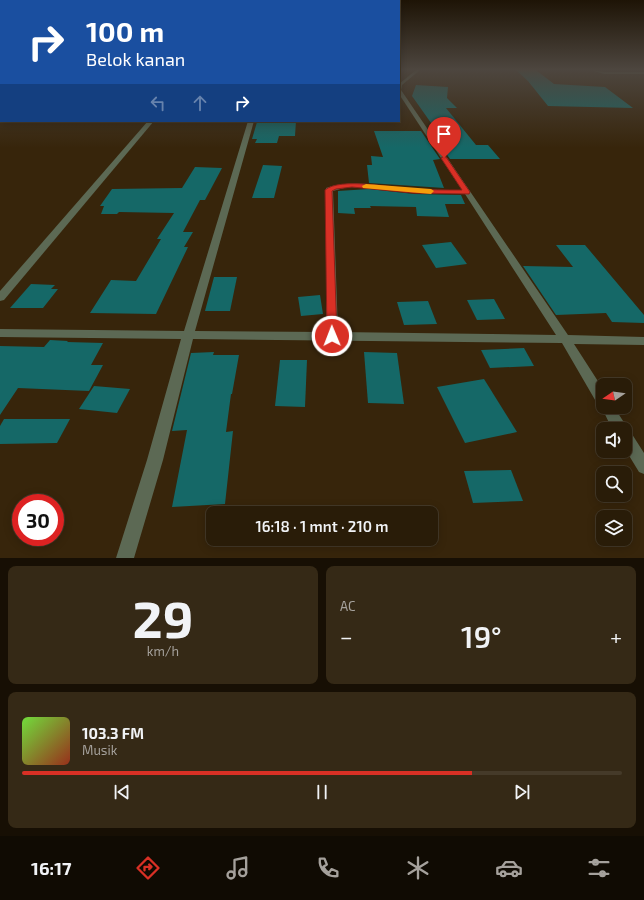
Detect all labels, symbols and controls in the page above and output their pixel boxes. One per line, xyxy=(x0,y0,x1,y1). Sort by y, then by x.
text: 100 m xyxy=(86,14,164,48)
icon: right xyxy=(20,16,72,68)
text: Belok kanan xyxy=(86,48,185,70)
icon: left xyxy=(147,92,169,114)
icon: ahead xyxy=(189,92,211,114)
icon: right xyxy=(231,92,253,114)
pin xyxy=(427,117,461,158)
icon: arrive xyxy=(433,123,455,145)
position arrow xyxy=(311,315,353,357)
north arrow xyxy=(596,378,632,414)
map controls xyxy=(596,378,632,546)
button: sound xyxy=(596,422,632,458)
button: search xyxy=(596,466,632,502)
speed limit sign: 30 xyxy=(12,494,64,546)
button: layers xyxy=(596,510,632,546)
text: 16:18 · 1 mnt · 210 m xyxy=(256,517,388,535)
text: 29 xyxy=(133,586,193,648)
text: AC xyxy=(340,598,355,614)
text: 19° xyxy=(461,618,502,654)
text: − xyxy=(340,623,353,649)
text: + xyxy=(610,623,622,649)
text: km/h xyxy=(147,643,179,659)
text: 103.3 FM xyxy=(82,724,144,742)
text: Musik xyxy=(82,742,117,758)
icon: previous xyxy=(111,781,133,803)
icon: pause xyxy=(311,781,333,803)
icon: next xyxy=(511,781,533,803)
icon: directions xyxy=(134,854,162,882)
icon: music xyxy=(224,854,252,882)
icon: phone xyxy=(314,854,342,882)
icon: climate xyxy=(404,854,432,882)
icon: car xyxy=(495,854,523,882)
icon: filters xyxy=(585,854,613,882)
text: 16:17 xyxy=(31,857,71,879)

